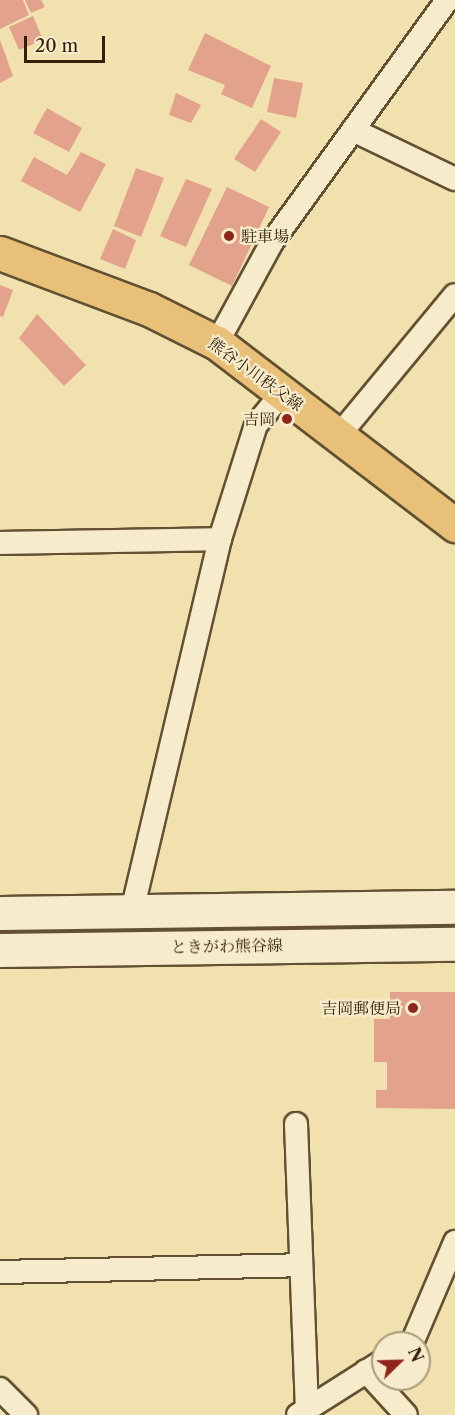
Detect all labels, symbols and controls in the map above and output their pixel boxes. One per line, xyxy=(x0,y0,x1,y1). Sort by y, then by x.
scale bar xyxy=(27,24,108,62)
text: 20 m xyxy=(35,35,78,57)
place label: 駐車場 xyxy=(241,226,289,246)
marker: 駐車場 xyxy=(222,229,236,243)
street label: 熊谷小川秩父線 xyxy=(205,333,307,415)
place label: 吉岡 xyxy=(243,409,275,429)
marker: 吉岡 xyxy=(280,412,294,426)
street label: ときがわ熊谷線 xyxy=(171,935,283,957)
place label: 吉岡郵便局 xyxy=(321,998,401,1018)
marker: 吉岡郵便局 xyxy=(406,1001,420,1015)
north arrow xyxy=(371,1331,431,1391)
text: N xyxy=(404,1344,428,1365)

